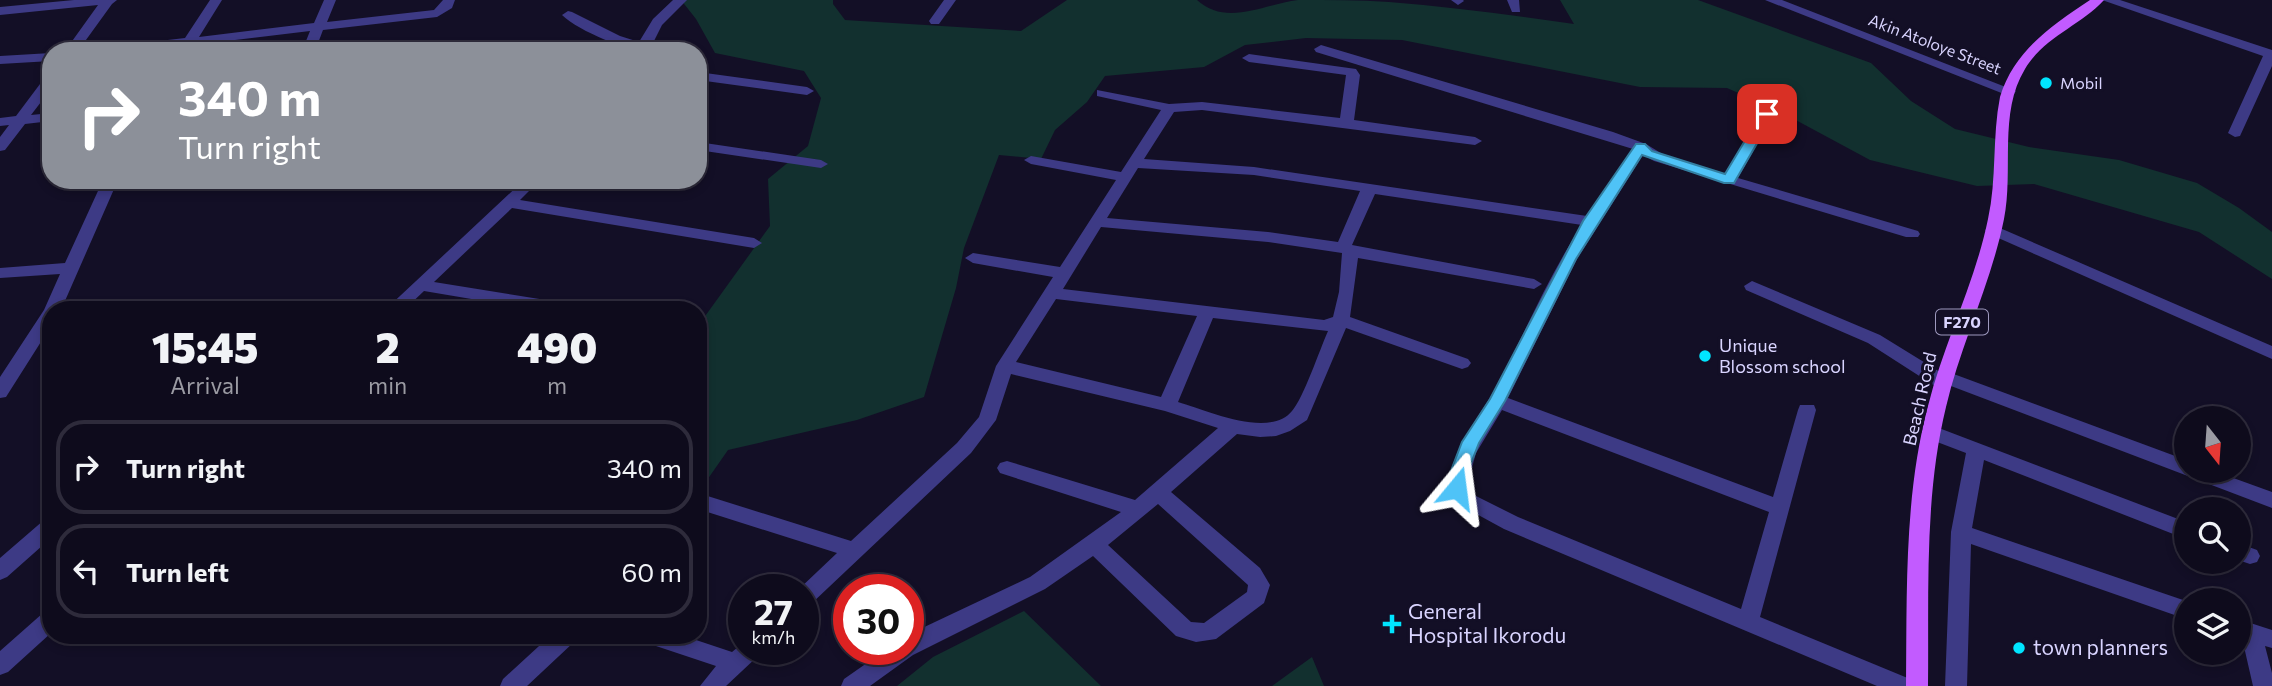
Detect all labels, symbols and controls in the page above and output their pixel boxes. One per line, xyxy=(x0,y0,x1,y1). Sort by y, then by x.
street label: Akin Atoloye Street xyxy=(1866,9,2005,78)
text: 340 m xyxy=(178,66,321,126)
icon: right xyxy=(63,70,154,161)
place label: Mobil xyxy=(2060,73,2102,92)
marker: Mobil xyxy=(2038,75,2054,91)
pin xyxy=(1737,84,1797,144)
icon: arrive xyxy=(1748,95,1786,133)
text: Turn right xyxy=(178,126,321,166)
road number: F270 xyxy=(1936,310,1988,334)
text: 15:45 xyxy=(152,320,258,372)
text: 2 xyxy=(376,320,400,372)
text: 490 xyxy=(517,320,597,372)
place label: Unique Blossom school xyxy=(1719,334,1846,377)
marker: Unique Blossom school xyxy=(1697,348,1713,364)
street label: Beach Road xyxy=(1898,350,1940,448)
text: Arrival xyxy=(170,371,240,399)
text: min xyxy=(368,371,407,399)
text: m xyxy=(547,371,567,399)
north arrow xyxy=(2174,406,2250,483)
map controls xyxy=(2174,406,2251,665)
icon: right xyxy=(67,448,105,486)
position arrow xyxy=(1420,451,1494,525)
text: Turn right xyxy=(126,452,245,483)
text: 340 m xyxy=(607,452,682,483)
button: search xyxy=(2174,497,2251,574)
icon: left xyxy=(67,552,105,590)
text: Turn left xyxy=(126,556,229,587)
text: 60 m xyxy=(622,556,682,587)
speed limit sign: 30 xyxy=(833,574,924,665)
button: layers xyxy=(2174,588,2251,665)
text: 27 xyxy=(754,589,793,632)
place label: General Hospital Ikorodu xyxy=(1408,598,1566,647)
marker: General Hospital Ikorodu xyxy=(1382,614,1402,634)
text: km/h xyxy=(752,626,795,648)
place label: town planners xyxy=(2033,634,2168,659)
marker: town planners xyxy=(2011,640,2027,656)

